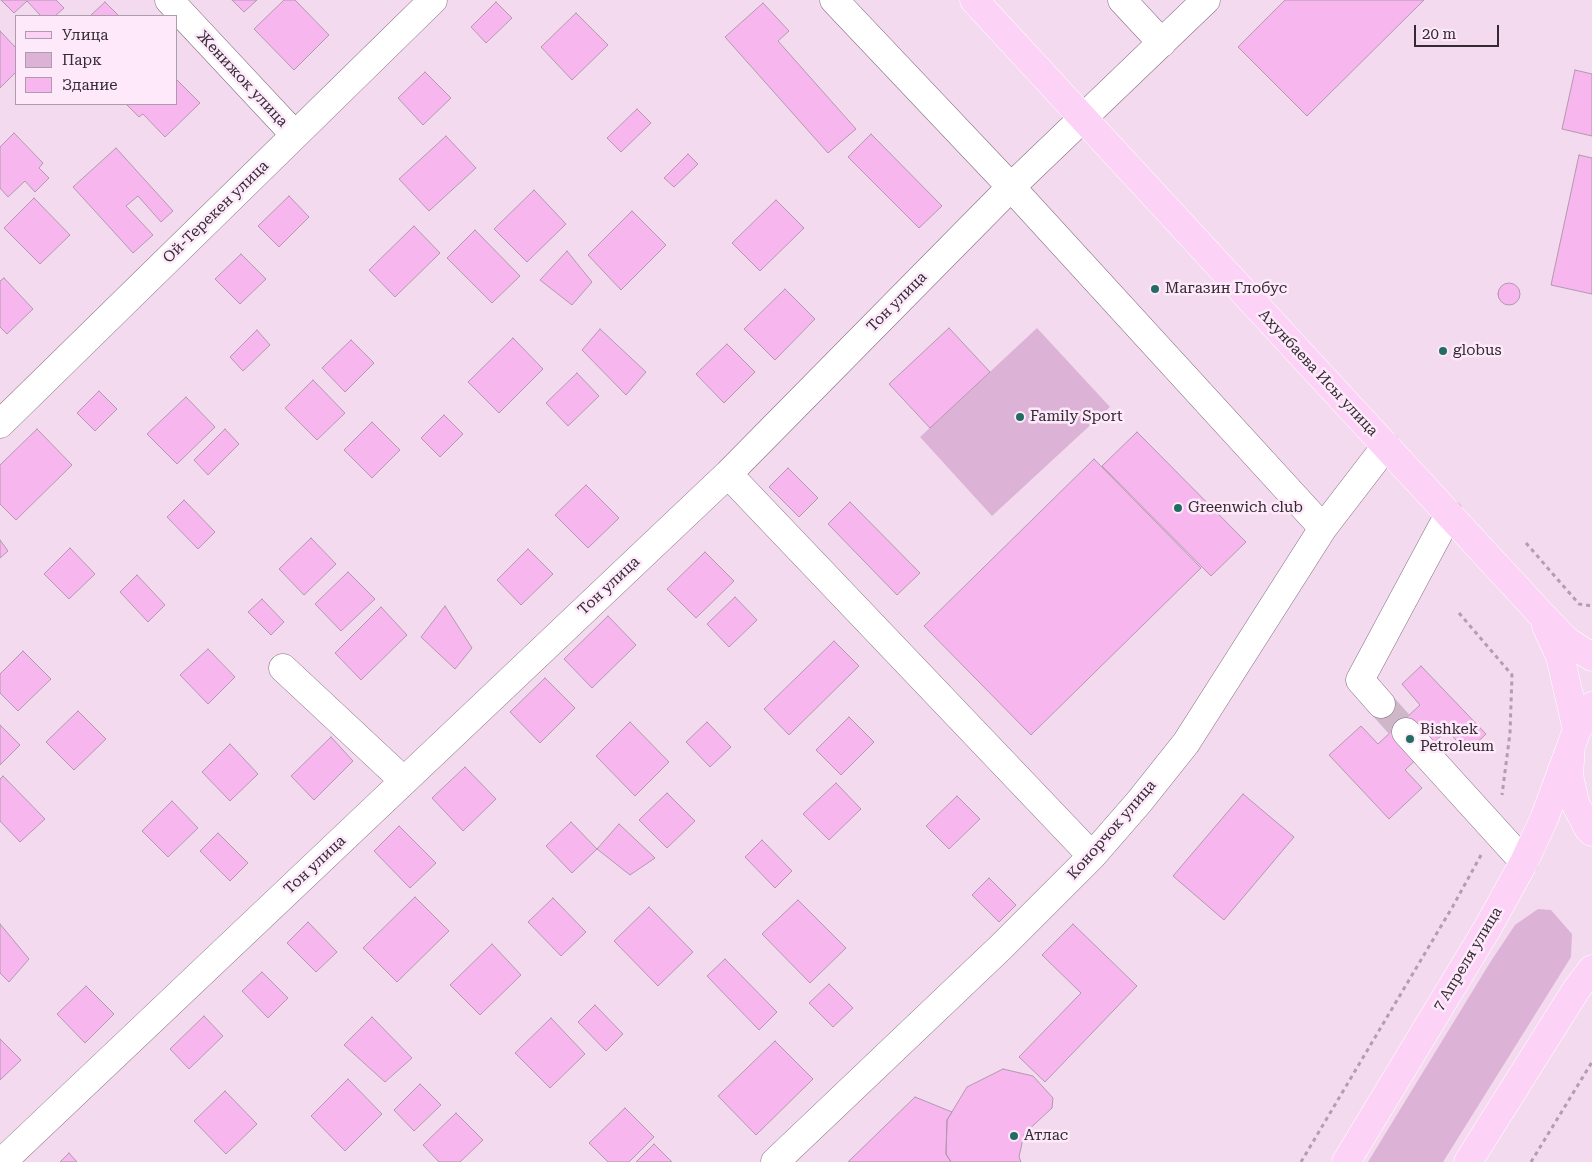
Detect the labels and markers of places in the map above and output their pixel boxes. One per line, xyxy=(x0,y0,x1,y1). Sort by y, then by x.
place label: Магазин Глобус xyxy=(1165,280,1287,298)
marker: Магазин Глобус xyxy=(1149,283,1161,295)
place label: globus xyxy=(1453,342,1502,360)
marker: globus xyxy=(1437,345,1449,357)
place label: Family Sport xyxy=(1030,408,1122,426)
marker: Family Sport xyxy=(1014,411,1026,423)
place label: Greenwich club xyxy=(1188,499,1303,517)
marker: Greenwich club xyxy=(1172,502,1184,514)
place label: Bishkek Petroleum xyxy=(1420,721,1494,756)
marker: Bishkek Petroleum xyxy=(1404,733,1416,745)
place label: Атлас xyxy=(1024,1127,1068,1145)
marker: Атлас xyxy=(1008,1130,1020,1142)

